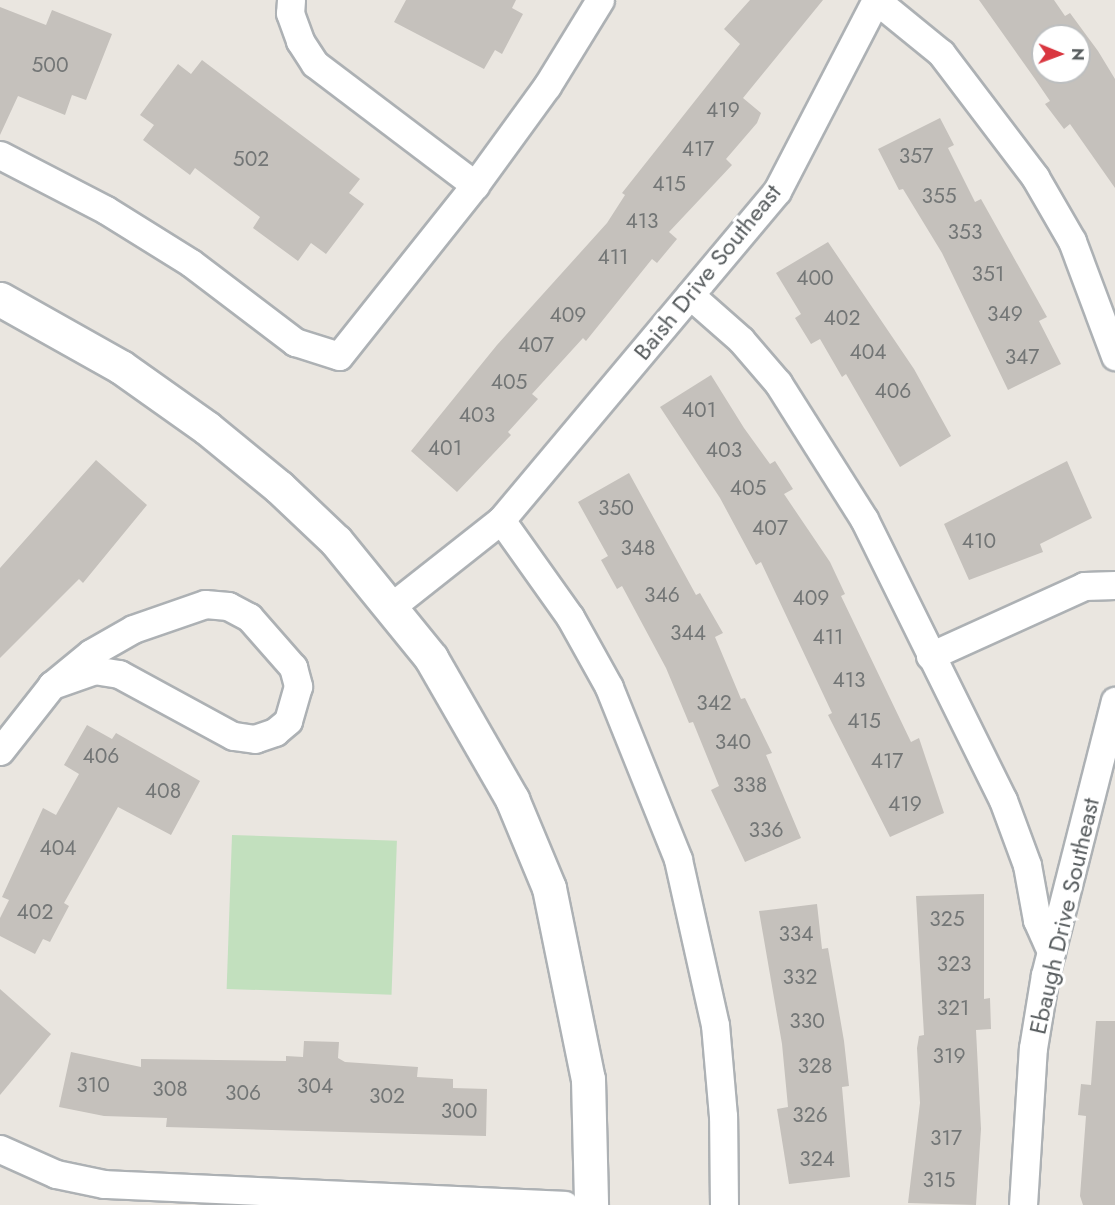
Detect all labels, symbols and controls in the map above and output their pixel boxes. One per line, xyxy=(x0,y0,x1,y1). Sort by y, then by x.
north arrow xyxy=(1031,24,1091,84)
text: N xyxy=(1066,48,1089,61)
house number: 500 xyxy=(31,52,69,78)
house number: 419 xyxy=(706,97,740,123)
house number: 417 xyxy=(682,136,714,162)
house number: 357 xyxy=(899,143,933,169)
house number: 502 xyxy=(233,146,269,172)
house number: 415 xyxy=(652,171,686,197)
street label: Baish Drive Southeast xyxy=(627,178,787,366)
house number: 355 xyxy=(921,183,957,209)
house number: 413 xyxy=(625,208,659,234)
house number: 353 xyxy=(948,219,982,245)
house number: 411 xyxy=(597,244,629,270)
house number: 351 xyxy=(972,261,1004,287)
house number: 400 xyxy=(796,265,834,291)
house number: 349 xyxy=(987,301,1023,327)
house number: 409 xyxy=(550,302,586,328)
house number: 402 xyxy=(824,305,860,331)
house number: 407 xyxy=(518,332,554,358)
house number: 404 xyxy=(849,339,887,365)
house number: 347 xyxy=(1005,344,1039,370)
house number: 405 xyxy=(491,369,527,395)
house number: 406 xyxy=(875,378,911,404)
house number: 401 xyxy=(682,397,716,423)
house number: 403 xyxy=(459,402,495,428)
house number: 401 xyxy=(428,435,462,461)
house number: 403 xyxy=(706,437,742,463)
house number: 405 xyxy=(730,475,766,501)
house number: 350 xyxy=(598,495,634,521)
house number: 407 xyxy=(752,515,788,541)
house number: 410 xyxy=(962,528,996,554)
house number: 348 xyxy=(620,535,656,561)
house number: 346 xyxy=(644,582,680,608)
house number: 409 xyxy=(793,585,829,611)
house number: 344 xyxy=(670,620,706,646)
house number: 411 xyxy=(812,624,844,650)
house number: 413 xyxy=(832,667,866,693)
house number: 342 xyxy=(696,690,732,716)
house number: 415 xyxy=(847,708,881,734)
house number: 340 xyxy=(715,729,751,755)
house number: 406 xyxy=(83,743,119,769)
house number: 417 xyxy=(871,748,903,774)
house number: 338 xyxy=(733,772,767,798)
house number: 408 xyxy=(145,778,181,804)
house number: 419 xyxy=(888,791,922,817)
street label: Ebaugh Drive Southeast xyxy=(1023,795,1105,1037)
house number: 336 xyxy=(748,817,784,843)
house number: 404 xyxy=(39,835,77,861)
house number: 402 xyxy=(17,899,53,925)
house number: 325 xyxy=(929,906,965,932)
house number: 334 xyxy=(778,921,814,947)
house number: 323 xyxy=(937,951,971,977)
house number: 332 xyxy=(783,964,817,990)
house number: 321 xyxy=(937,995,969,1021)
house number: 330 xyxy=(789,1008,825,1034)
house number: 319 xyxy=(932,1043,966,1069)
house number: 328 xyxy=(798,1053,832,1079)
house number: 310 xyxy=(76,1072,110,1098)
house number: 304 xyxy=(297,1073,333,1099)
house number: 308 xyxy=(152,1076,188,1102)
house number: 306 xyxy=(225,1080,261,1106)
house number: 302 xyxy=(369,1083,405,1109)
house number: 300 xyxy=(441,1098,477,1124)
house number: 326 xyxy=(792,1102,828,1128)
house number: 317 xyxy=(930,1125,962,1151)
house number: 324 xyxy=(799,1146,835,1172)
house number: 315 xyxy=(923,1167,955,1193)

